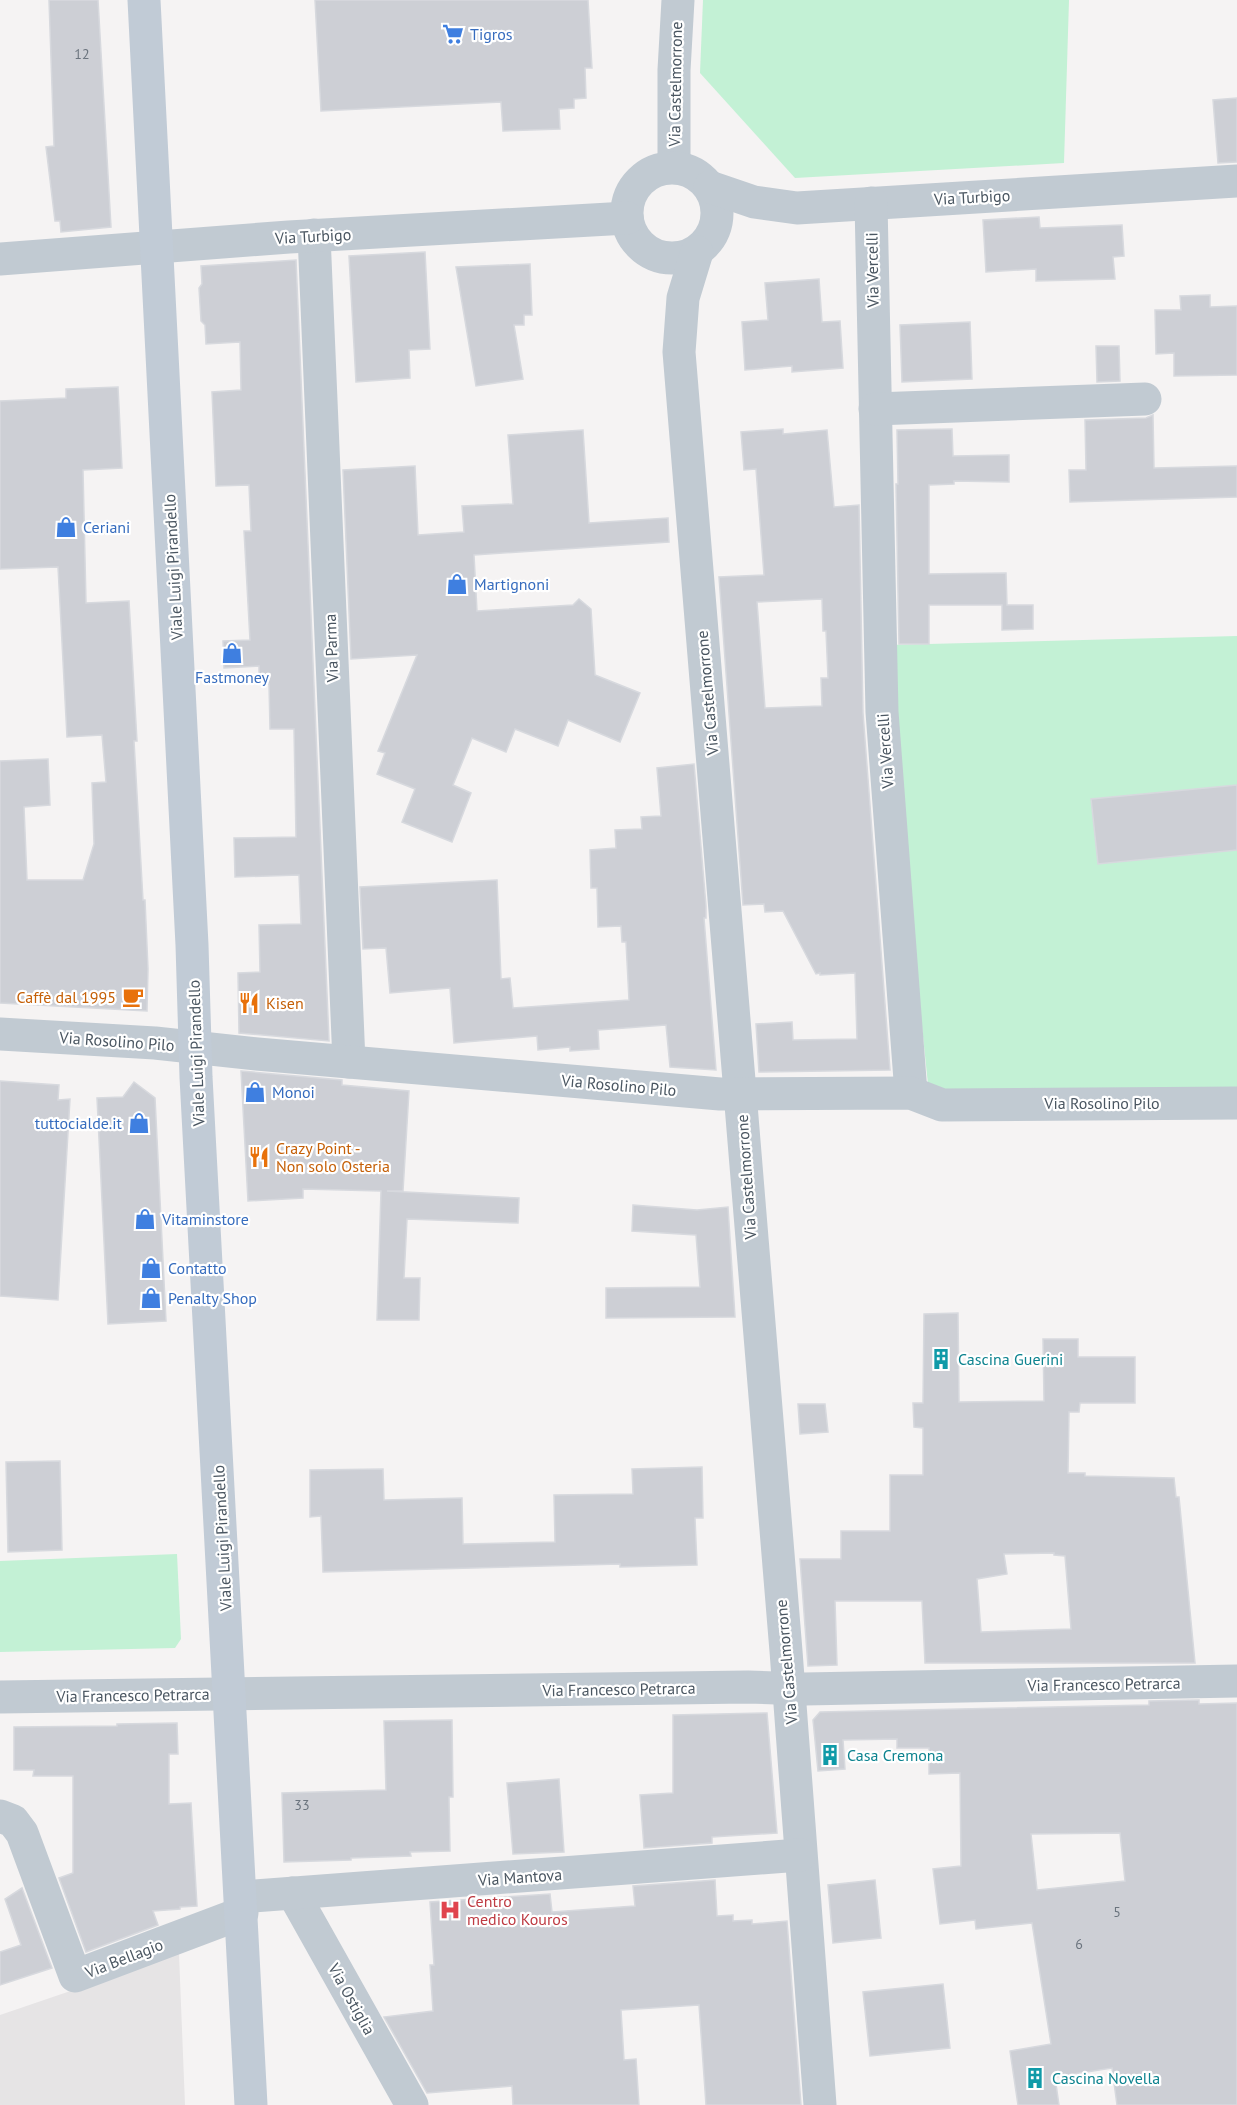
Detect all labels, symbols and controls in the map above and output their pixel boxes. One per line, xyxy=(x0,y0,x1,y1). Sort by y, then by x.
street label: Via Castelmorrone xyxy=(664,21,686,148)
supermarket icon: Tigros xyxy=(441,22,465,46)
place label: Tigros xyxy=(470,24,513,44)
house number: 12 xyxy=(74,45,90,63)
street label: Via Turbigo xyxy=(932,185,1011,209)
street label: Via Turbigo xyxy=(273,224,352,248)
street label: Via Vercelli xyxy=(861,232,883,309)
street label: Viale Luigi Pirandello xyxy=(159,493,187,642)
shop icon: Ceriani xyxy=(54,515,78,539)
place label: Ceriani xyxy=(83,517,130,537)
shop icon: Martignoni xyxy=(445,572,469,596)
place label: Martignoni xyxy=(474,574,549,594)
street label: Via Parma xyxy=(320,614,342,683)
street label: Via Castelmorrone xyxy=(692,630,722,757)
shop icon: Fastmoney xyxy=(220,641,244,665)
place label: Fastmoney xyxy=(195,667,270,687)
street label: Via Vercelli xyxy=(872,713,898,790)
street label: Viale Luigi Pirandello xyxy=(183,979,209,1128)
cafe icon: Caffè dal 1995 xyxy=(121,985,145,1009)
place label: Caffè dal 1995 xyxy=(16,987,116,1007)
restaurant icon: Kisen xyxy=(237,991,261,1015)
place label: Kisen xyxy=(266,993,304,1013)
street label: Via Rosolino Pilo xyxy=(58,1027,175,1055)
street label: Via Rosolino Pilo xyxy=(560,1070,677,1100)
shop icon: Monoi xyxy=(243,1080,267,1104)
place label: Monoi xyxy=(272,1082,315,1102)
street label: Via Rosolino Pilo xyxy=(1043,1093,1160,1113)
shop icon: tuttocialde.it xyxy=(127,1111,151,1135)
place label: tuttocialde.it xyxy=(35,1113,123,1133)
street label: Via Castelmorrone xyxy=(732,1114,760,1241)
place label: Crazy Point - Non solo Osteria xyxy=(276,1138,390,1176)
restaurant icon: Crazy Point - Non solo Osteria xyxy=(247,1145,271,1169)
shop icon: Vitaminstore xyxy=(133,1207,157,1231)
place label: Vitaminstore xyxy=(161,1209,249,1229)
shop icon: Contatto xyxy=(139,1256,163,1280)
place label: Contatto xyxy=(168,1258,227,1278)
shop icon: Penalty Shop xyxy=(139,1286,163,1310)
place label: Penalty Shop xyxy=(168,1288,257,1308)
building icon: Cascina Guerini xyxy=(929,1347,953,1371)
place label: Cascina Guerini xyxy=(958,1349,1063,1369)
street label: Viale Luigi Pirandello xyxy=(208,1464,236,1613)
street label: Via Castelmorrone xyxy=(771,1599,801,1726)
street label: Via Francesco Petrarca xyxy=(1026,1673,1181,1695)
street label: Via Francesco Petrarca xyxy=(541,1678,696,1700)
street label: Via Francesco Petrarca xyxy=(55,1684,210,1706)
building icon: Casa Cremona xyxy=(818,1743,842,1767)
place label: Casa Cremona xyxy=(847,1745,943,1765)
house number: 33 xyxy=(294,1796,310,1814)
street label: Via Mantova xyxy=(476,1864,563,1890)
place label: Centro medico Kouros xyxy=(467,1891,568,1929)
hospital icon: Centro medico Kouros xyxy=(438,1898,462,1922)
house number: 5 xyxy=(1113,1903,1121,1921)
street label: Via Bellagio xyxy=(81,1934,166,1982)
house number: 6 xyxy=(1075,1935,1083,1953)
street label: Via Ostiglia xyxy=(324,1959,380,2038)
building icon: Cascina Novella xyxy=(1023,2066,1047,2090)
place label: Cascina Novella xyxy=(1052,2068,1160,2088)

